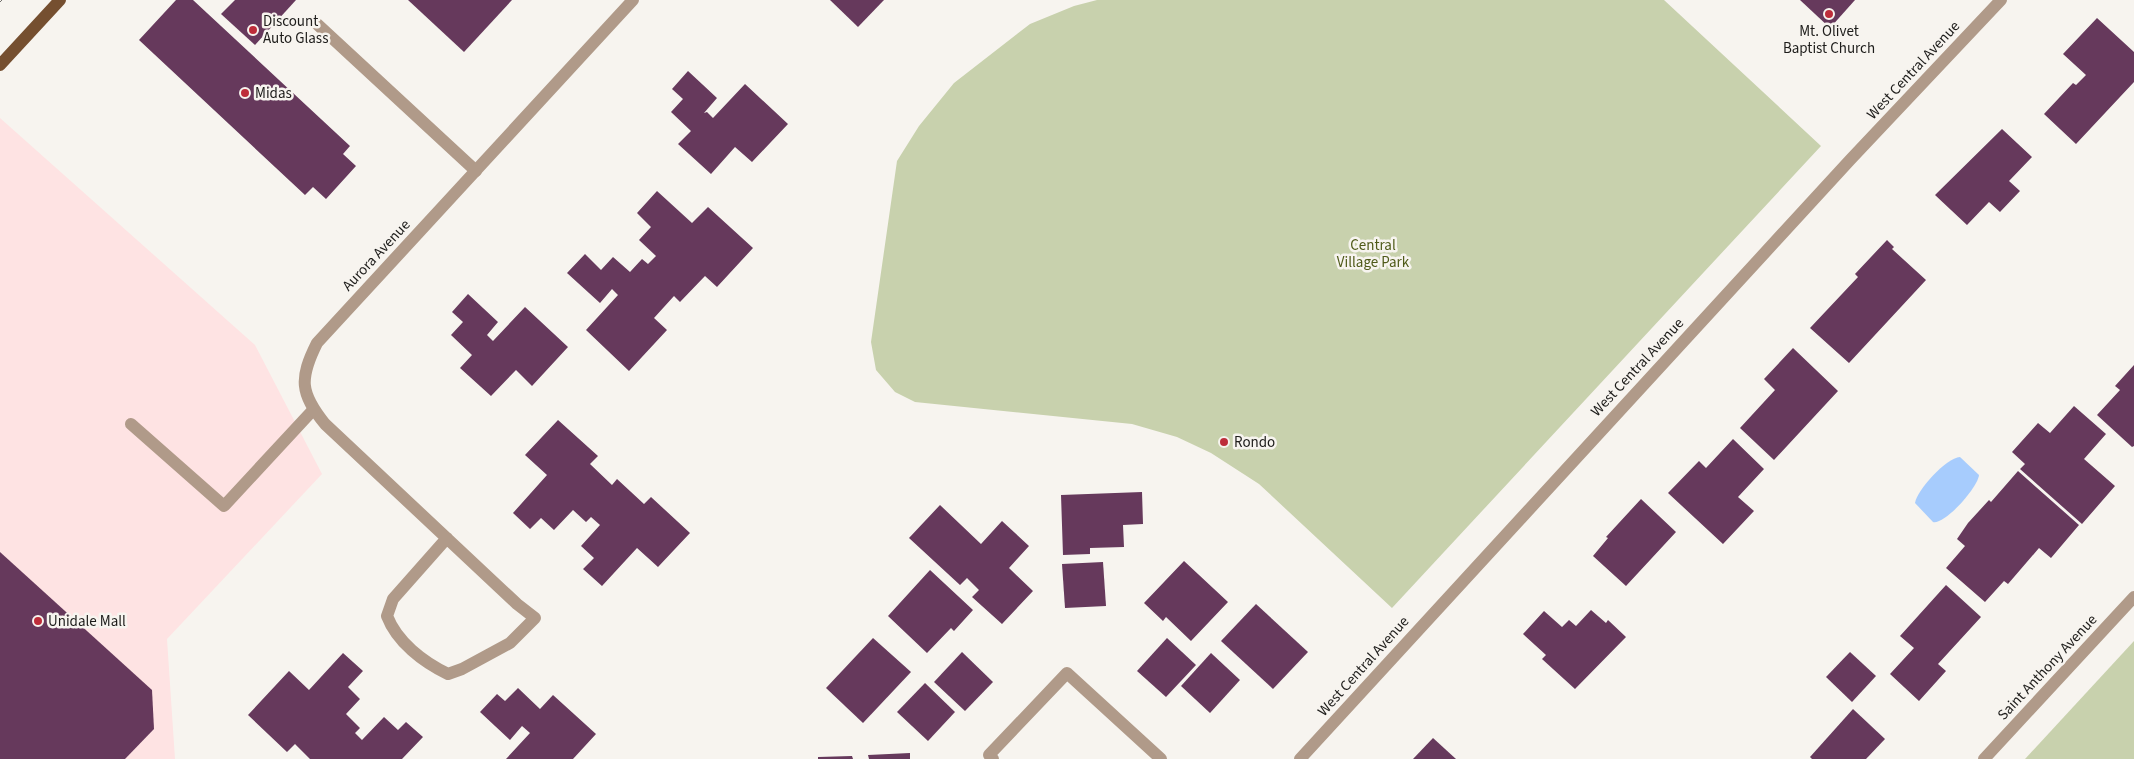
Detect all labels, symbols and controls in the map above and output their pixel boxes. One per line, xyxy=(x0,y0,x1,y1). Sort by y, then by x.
marker: Mt. Olivet Baptist Church xyxy=(1823,8,1835,20)
place label: Discount Auto Glass xyxy=(263,11,328,49)
street label: West Central Avenue xyxy=(1862,16,1965,124)
place label: Mt. Olivet Baptist Church xyxy=(1783,21,1875,59)
marker: Discount Auto Glass xyxy=(247,24,259,36)
place label: Midas xyxy=(255,83,292,104)
marker: Midas xyxy=(239,87,251,99)
street label: Aurora Avenue xyxy=(338,215,415,296)
park label: Central Village Park xyxy=(1337,235,1410,273)
street label: West Central Avenue xyxy=(1586,313,1689,421)
place label: Rondo xyxy=(1234,432,1275,453)
marker: Rondo xyxy=(1218,436,1230,448)
street label: Saint Anthony Avenue xyxy=(1993,610,2102,725)
place label: Unidale Mall xyxy=(48,611,126,632)
street label: West Central Avenue xyxy=(1313,612,1414,721)
marker: Unidale Mall xyxy=(32,615,44,627)

